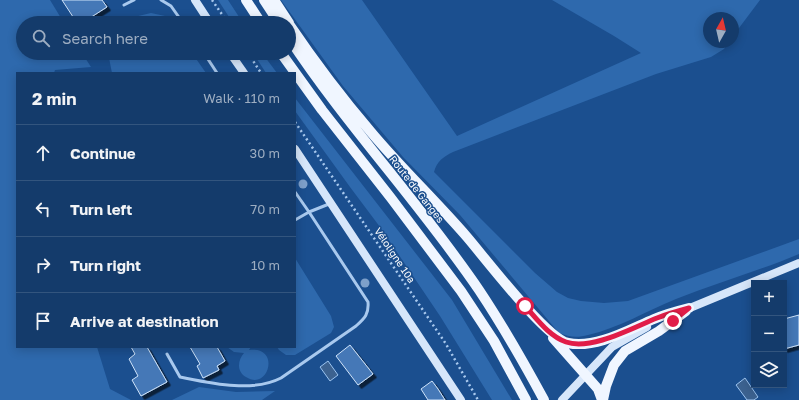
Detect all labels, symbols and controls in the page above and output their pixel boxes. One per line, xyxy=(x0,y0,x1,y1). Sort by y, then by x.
north arrow xyxy=(703,12,739,48)
search box xyxy=(16,16,296,60)
icon: search xyxy=(30,27,52,49)
text: Search here xyxy=(62,29,148,47)
text: 2 min xyxy=(32,88,76,109)
text: Walk · 110 m xyxy=(203,90,280,106)
icon: ahead xyxy=(32,142,54,164)
text: Continue xyxy=(70,144,136,162)
text: 30 m xyxy=(250,145,280,161)
street label: Route de Ganges xyxy=(387,153,447,225)
icon: left xyxy=(32,198,54,220)
text: Turn left xyxy=(70,200,132,218)
text: 70 m xyxy=(250,201,280,217)
street label: Véloligne 10a xyxy=(372,225,418,285)
icon: right xyxy=(32,254,54,276)
text: Turn right xyxy=(70,256,141,274)
text: 10 m xyxy=(251,257,280,273)
map controls xyxy=(751,280,787,388)
button: + xyxy=(751,280,787,316)
route start xyxy=(516,297,534,315)
icon: arrive xyxy=(32,310,54,332)
text: Arrive at destination xyxy=(70,312,219,330)
route end xyxy=(664,312,682,330)
button: − xyxy=(751,316,787,352)
button: layers xyxy=(751,352,787,388)

